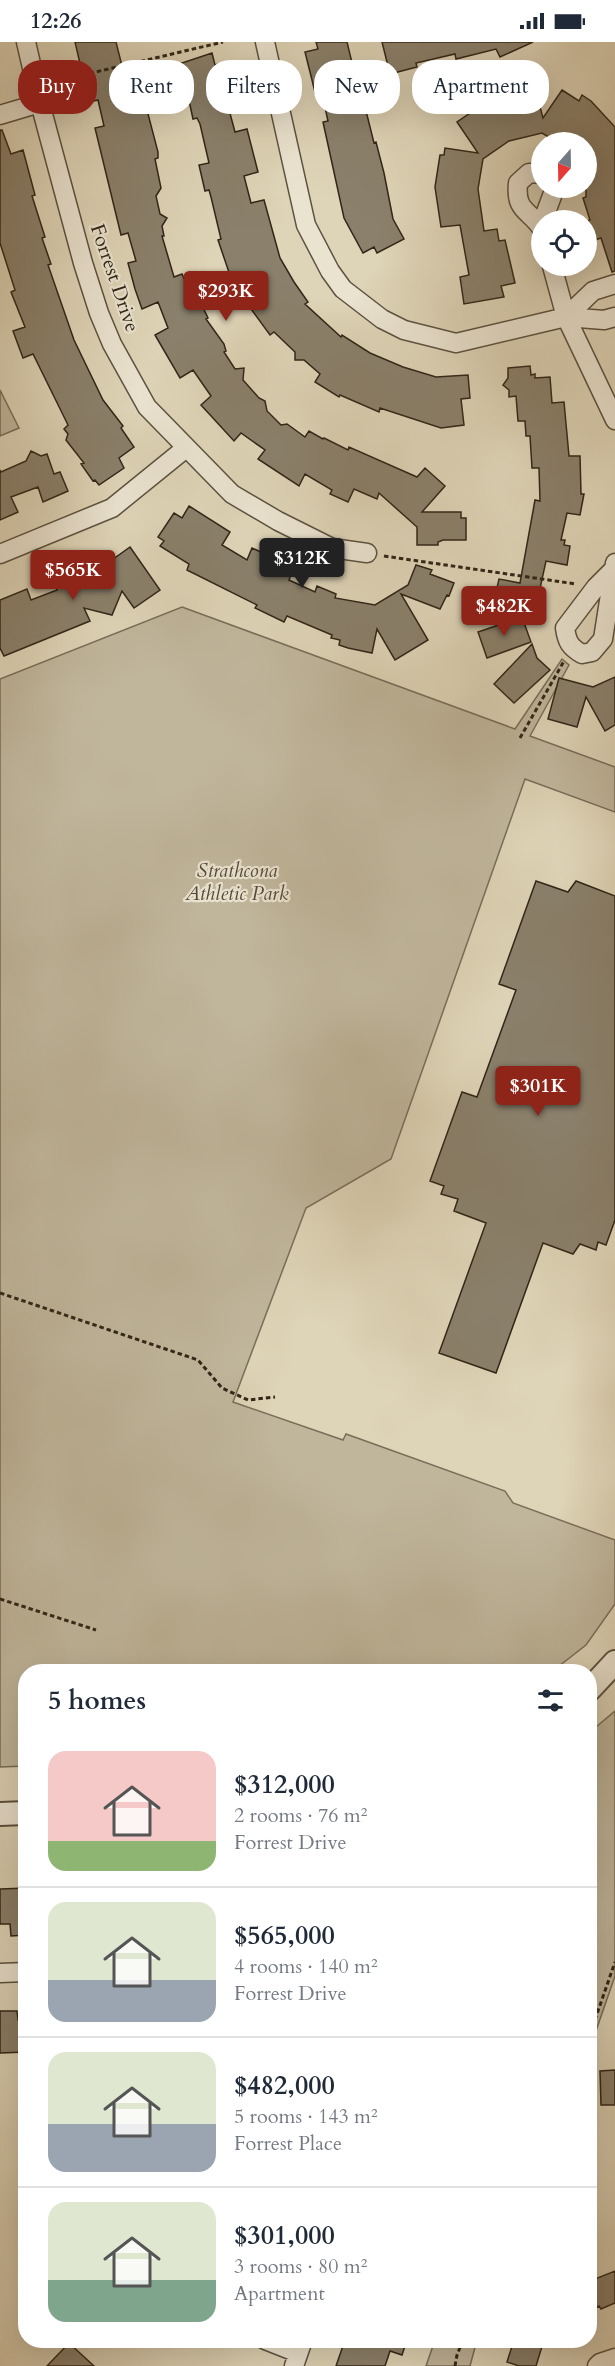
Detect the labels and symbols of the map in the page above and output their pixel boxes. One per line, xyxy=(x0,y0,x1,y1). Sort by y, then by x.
north arrow xyxy=(531,132,597,198)
street label: Forrest Drive xyxy=(84,220,146,336)
pin: $293K xyxy=(184,271,268,322)
pin: $312K xyxy=(260,538,344,589)
pin: $565K xyxy=(31,550,115,601)
pin: $482K xyxy=(462,586,546,637)
park label: Strathcona Athletic Park xyxy=(184,857,289,907)
pin: $301K xyxy=(496,1066,580,1117)

